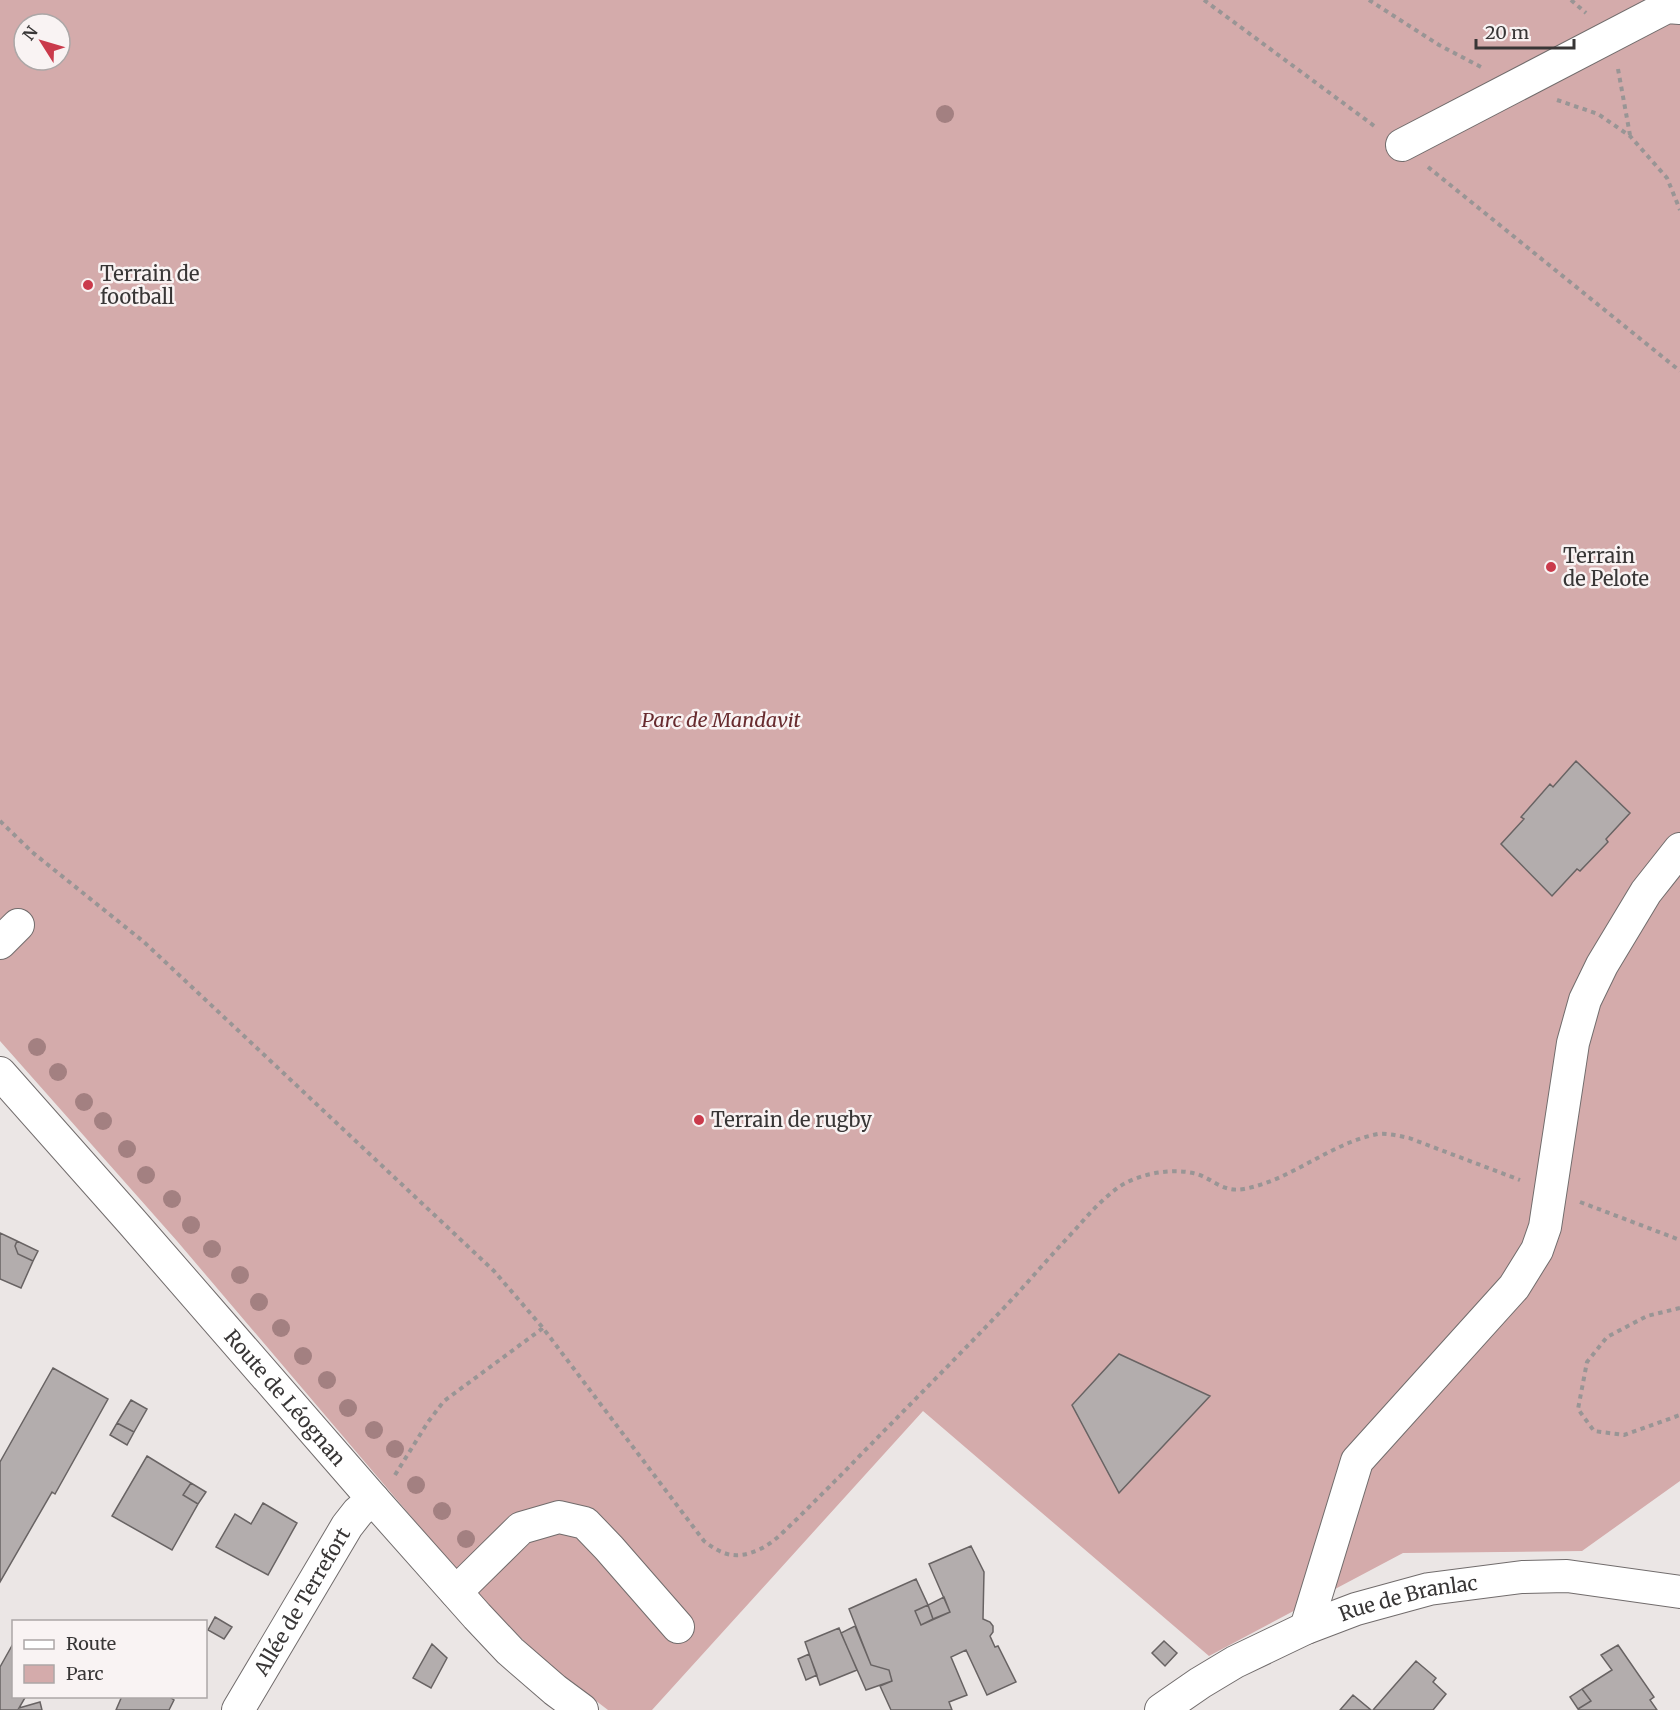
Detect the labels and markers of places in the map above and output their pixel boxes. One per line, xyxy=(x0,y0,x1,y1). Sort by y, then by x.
place label: Terrain de football xyxy=(100,261,199,309)
marker: Terrain de football xyxy=(81,278,95,292)
place label: Terrain de Pelote xyxy=(1563,543,1649,591)
marker: Terrain de Pelote xyxy=(1544,560,1558,574)
place label: Terrain de rugby xyxy=(711,1107,872,1132)
marker: Terrain de rugby xyxy=(692,1113,706,1127)

